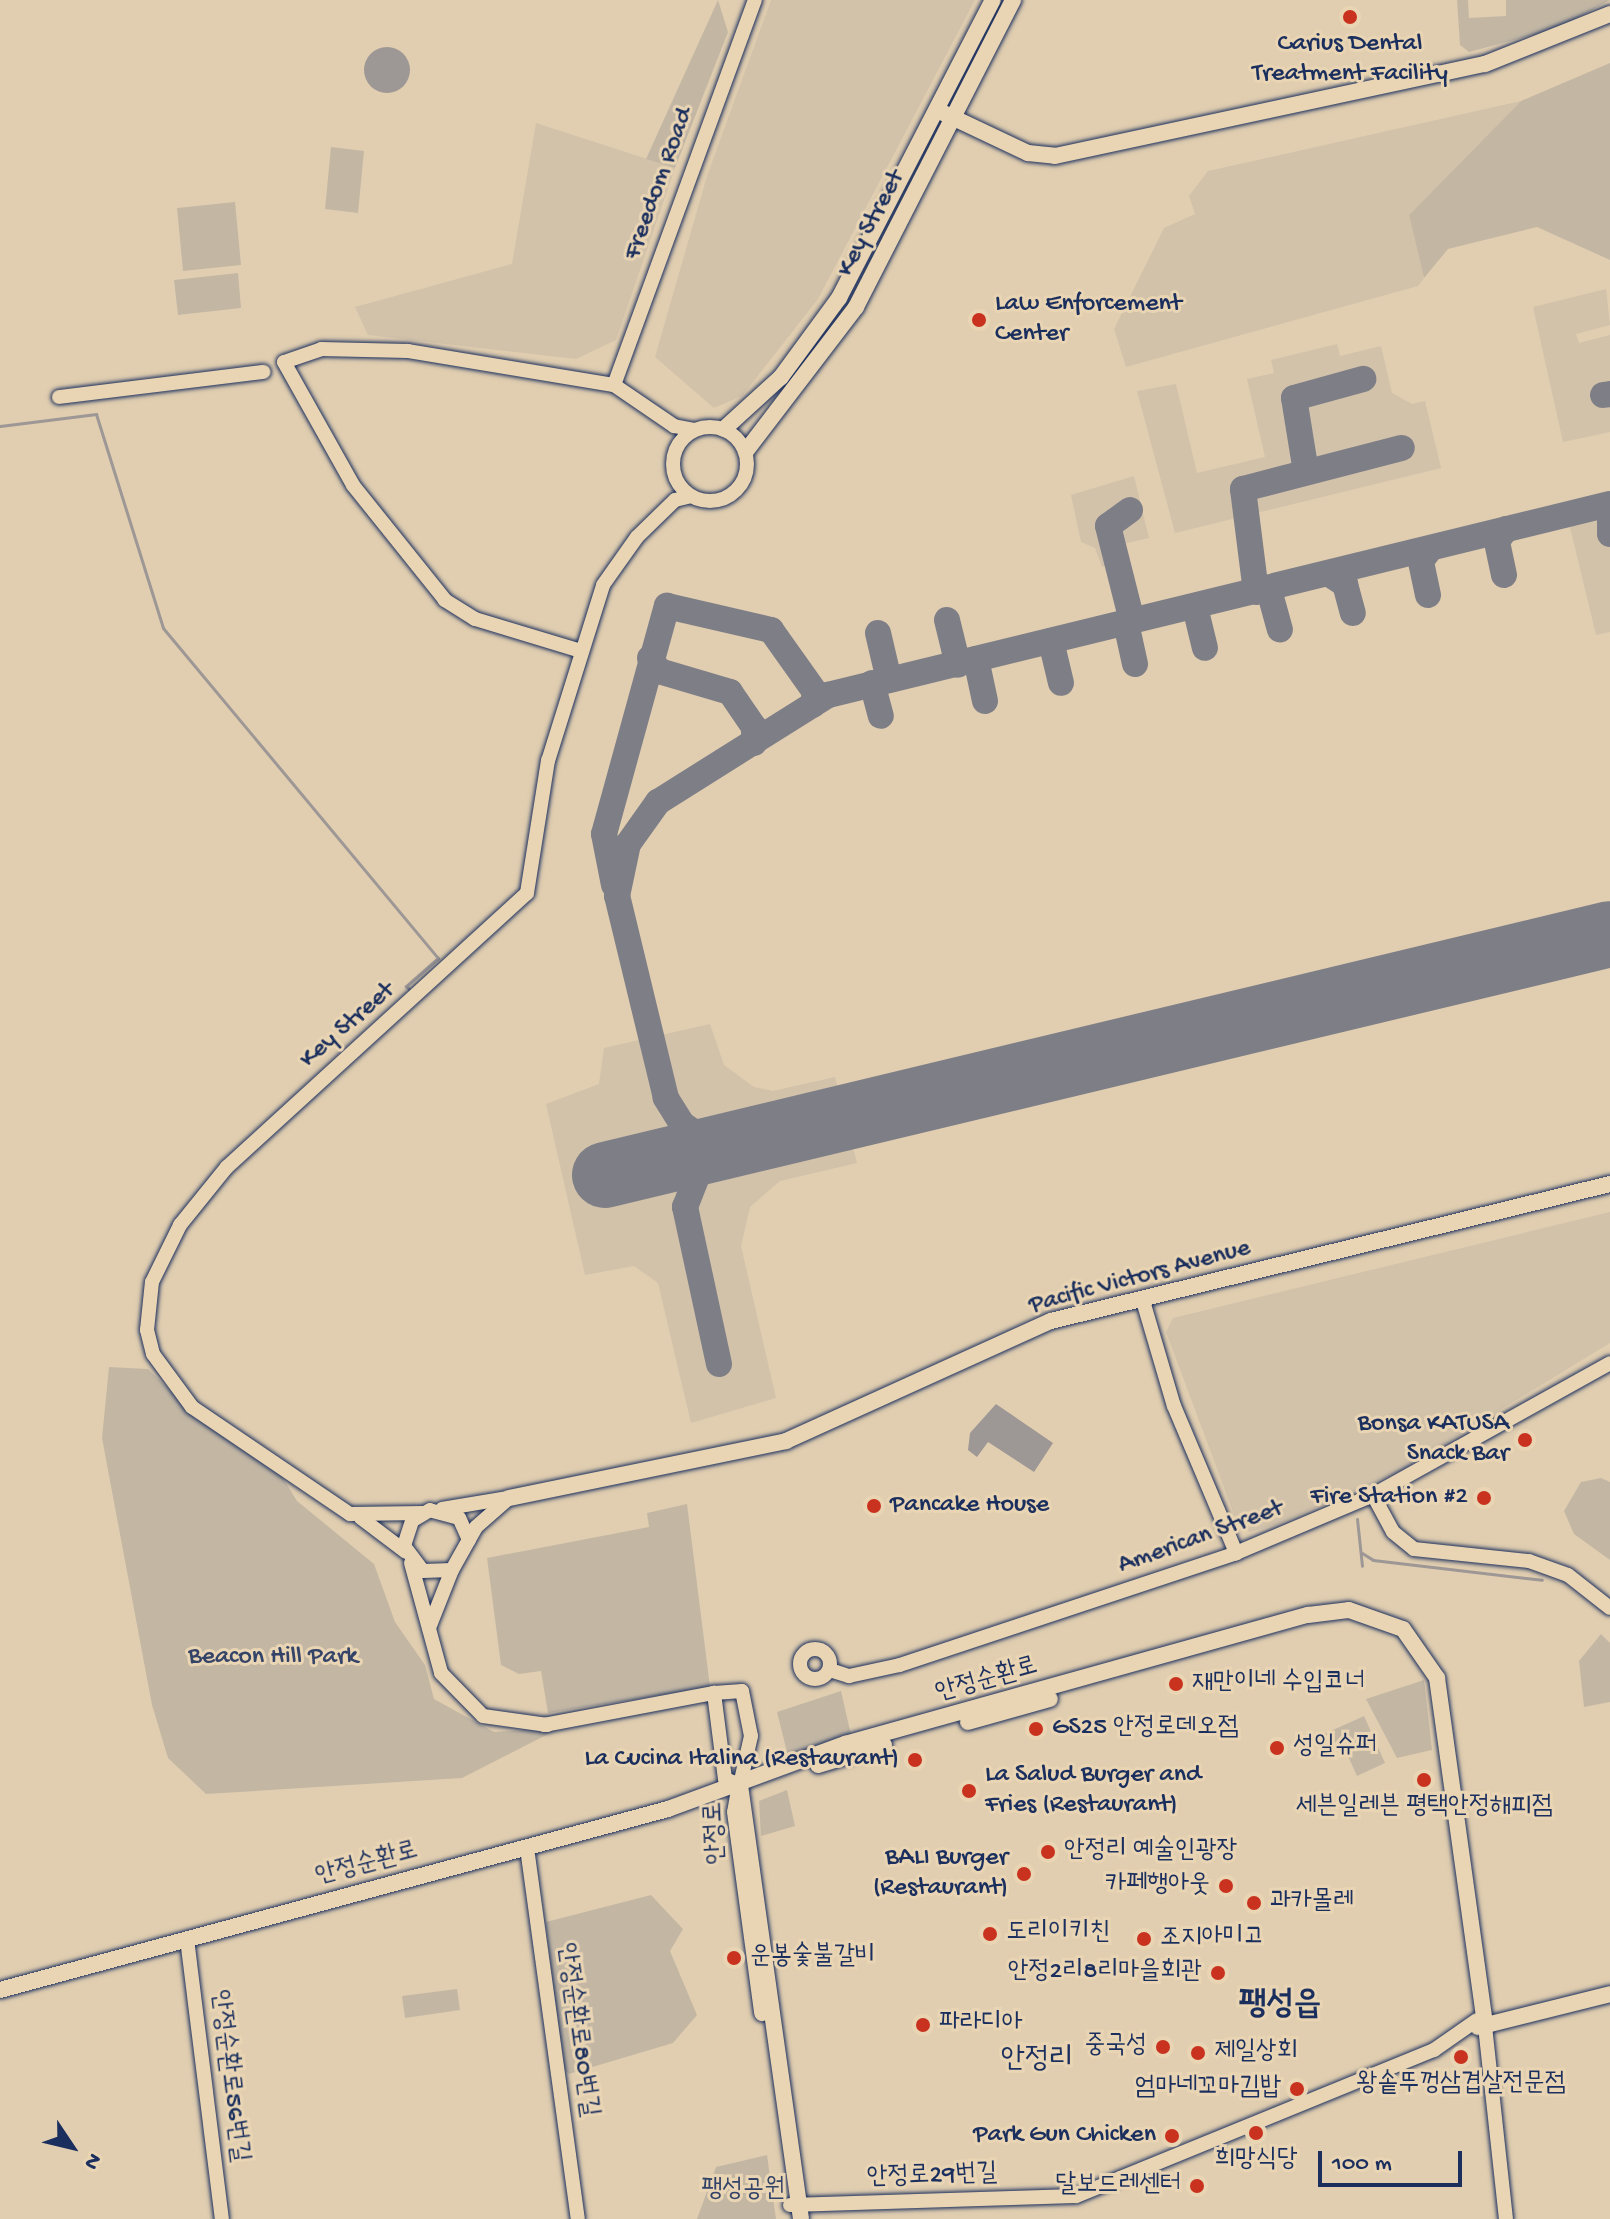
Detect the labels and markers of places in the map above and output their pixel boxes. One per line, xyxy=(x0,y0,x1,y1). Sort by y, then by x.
marker: Carius Dental Treatment Facility xyxy=(1341,8,1359,26)
place label: Carius Dental Treatment Facility xyxy=(1252,29,1448,90)
place label: Law Enforcement Center xyxy=(995,289,1182,350)
marker: Law Enforcement Center xyxy=(970,311,988,329)
place label: Bonsa KATUSA Snack Bar xyxy=(1358,1409,1509,1470)
marker: Bonsa KATUSA Snack Bar xyxy=(1516,1431,1534,1449)
place label: Fire Station #2 xyxy=(1310,1482,1468,1514)
marker: Fire Station #2 xyxy=(1475,1489,1493,1507)
place label: Pancake House xyxy=(890,1490,1049,1522)
marker: Pancake House xyxy=(865,1497,883,1515)
place label: 재만이네 수입코너 xyxy=(1192,1668,1366,1700)
marker: 재만이네 수입코너 xyxy=(1167,1675,1185,1693)
place label: GS25 안정로데오점 xyxy=(1052,1713,1239,1745)
marker: GS25 안정로데오점 xyxy=(1027,1720,1045,1738)
place label: 성일슈퍼 xyxy=(1293,1732,1377,1764)
marker: 성일슈퍼 xyxy=(1268,1739,1286,1757)
place label: La Cucina Italina (Restaurant) xyxy=(584,1744,899,1776)
marker: La Cucina Italina (Restaurant) xyxy=(906,1751,924,1769)
place label: La Salud Burger and Fries (Restaurant) xyxy=(985,1760,1201,1822)
marker: 세븐일레븐 평택안정해피점 xyxy=(1415,1771,1433,1789)
marker: La Salud Burger and Fries (Restaurant) xyxy=(960,1782,978,1800)
place label: 세븐일레븐 평택안정해피점 xyxy=(1295,1792,1553,1824)
place label: 안정리 예술인광장 xyxy=(1064,1836,1238,1868)
place label: BALI Burger (Restaurant) xyxy=(873,1843,1008,1904)
marker: 안정리 예술인광장 xyxy=(1039,1843,1057,1861)
marker: BALI Burger (Restaurant) xyxy=(1015,1865,1033,1883)
place label: 카페행아웃 xyxy=(1105,1870,1210,1902)
marker: 카페행아웃 xyxy=(1217,1877,1235,1895)
place label: 과카몰레 xyxy=(1270,1887,1354,1919)
marker: 과카몰레 xyxy=(1245,1894,1263,1912)
place label: 도리이키친 xyxy=(1006,1918,1111,1950)
place label: 조지아미고 xyxy=(1160,1923,1265,1955)
marker: 도리이키친 xyxy=(981,1925,999,1943)
marker: 조지아미고 xyxy=(1135,1930,1153,1948)
place label: 운봉숯불갈비 xyxy=(750,1942,876,1974)
marker: 운봉숯불갈비 xyxy=(725,1949,743,1967)
place label: 안정2리8리마을회관 xyxy=(1008,1957,1202,1989)
marker: 안정2리8리마을회관 xyxy=(1209,1964,1227,1982)
place label: 파라디아 xyxy=(939,2009,1023,2041)
marker: 파라디아 xyxy=(914,2016,932,2034)
place label: 중국성 xyxy=(1084,2031,1147,2063)
place label: 제일상회 xyxy=(1214,2037,1298,2069)
marker: 중국성 xyxy=(1154,2038,1172,2056)
marker: 제일상회 xyxy=(1189,2044,1207,2062)
marker: 왕솥뚜껑삼겹살전문점 xyxy=(1452,2048,1470,2066)
place label: 왕솥뚜껑삼겹살전문점 xyxy=(1356,2069,1566,2101)
place label: 엄마네꼬마김밥 xyxy=(1135,2073,1281,2105)
marker: 엄마네꼬마김밥 xyxy=(1288,2080,1306,2098)
place label: Park Gun Chicken xyxy=(973,2120,1156,2152)
marker: 희망식당 xyxy=(1247,2124,1265,2142)
marker: Park Gun Chicken xyxy=(1163,2127,1181,2145)
place label: 희망식당 xyxy=(1214,2145,1298,2177)
place label: 달보드레센터 xyxy=(1055,2170,1181,2202)
marker: 달보드레센터 xyxy=(1188,2177,1206,2195)

